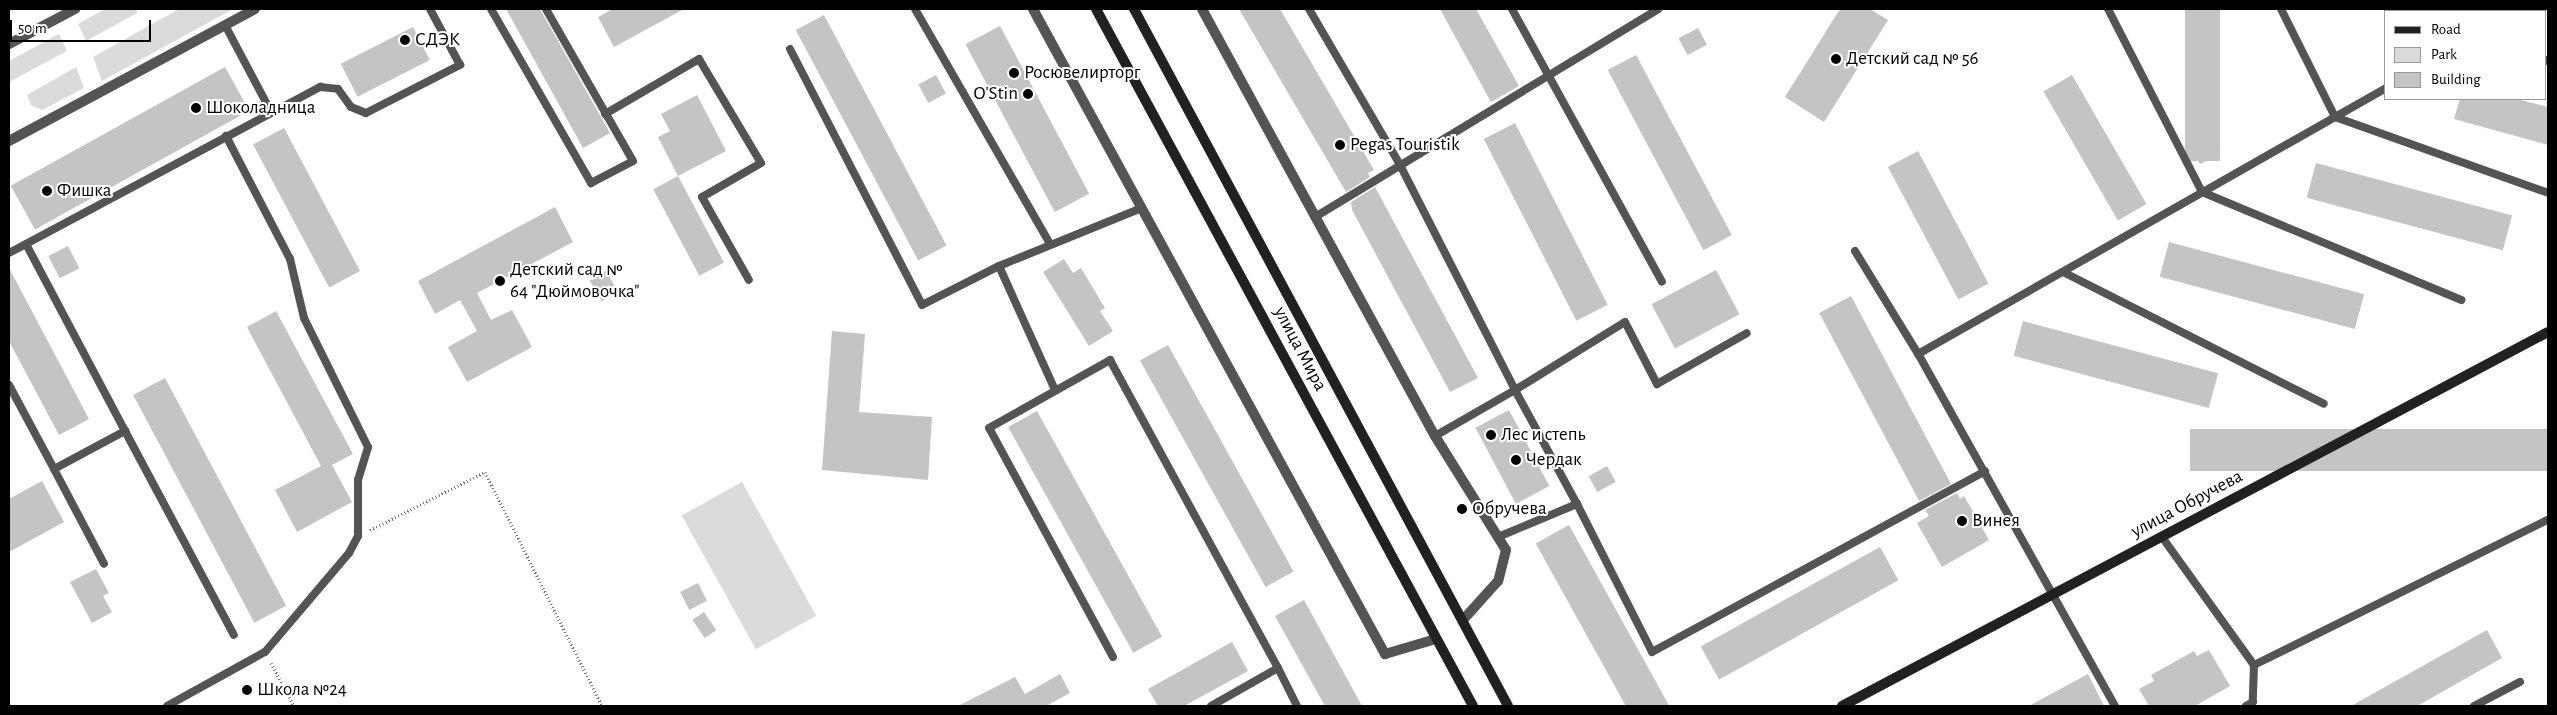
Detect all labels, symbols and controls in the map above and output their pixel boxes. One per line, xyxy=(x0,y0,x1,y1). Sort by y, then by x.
scale bar xyxy=(12,10,154,42)
legend xyxy=(2384,10,2547,100)
text: 50 m xyxy=(18,21,47,36)
text: Road xyxy=(2431,22,2461,37)
place label: СДЭК xyxy=(415,29,460,51)
marker: СДЭК xyxy=(399,34,411,46)
text: Park xyxy=(2431,47,2457,62)
place label: Детский сад № 56 xyxy=(1846,48,1979,70)
marker: Детский сад № 56 xyxy=(1830,53,1842,65)
place label: Росювелирторг xyxy=(1024,62,1140,84)
marker: Росювелирторг xyxy=(1008,67,1020,79)
text: Building xyxy=(2431,72,2481,87)
place label: O'Stin xyxy=(974,83,1018,105)
marker: O'Stin xyxy=(1022,88,1034,100)
place label: Шоколадница xyxy=(206,97,316,119)
marker: Шоколадница xyxy=(190,102,202,114)
place label: Pegas Touristik xyxy=(1350,134,1460,156)
marker: Pegas Touristik xyxy=(1334,139,1346,151)
place label: Фишка xyxy=(57,180,111,202)
marker: Фишка xyxy=(41,185,53,197)
place label: Детский сад № 64 "Дюймовочка" xyxy=(510,259,640,303)
marker: Детский сад № 64 "Дюймовочка" xyxy=(494,275,506,287)
street label: улица Мира xyxy=(1268,303,1332,395)
place label: Лес и степь xyxy=(1501,424,1586,446)
marker: Лес и степь xyxy=(1485,429,1497,441)
place label: Чердак xyxy=(1526,449,1582,471)
marker: Чердак xyxy=(1510,454,1522,466)
street label: улица Обручева xyxy=(2127,465,2247,543)
place label: Обручева xyxy=(1472,498,1547,520)
marker: Обручева xyxy=(1456,503,1468,515)
place label: Винея xyxy=(1972,510,2020,532)
marker: Винея xyxy=(1956,515,1968,527)
place label: Школа №24 xyxy=(257,679,347,701)
marker: Школа №24 xyxy=(241,684,253,696)

